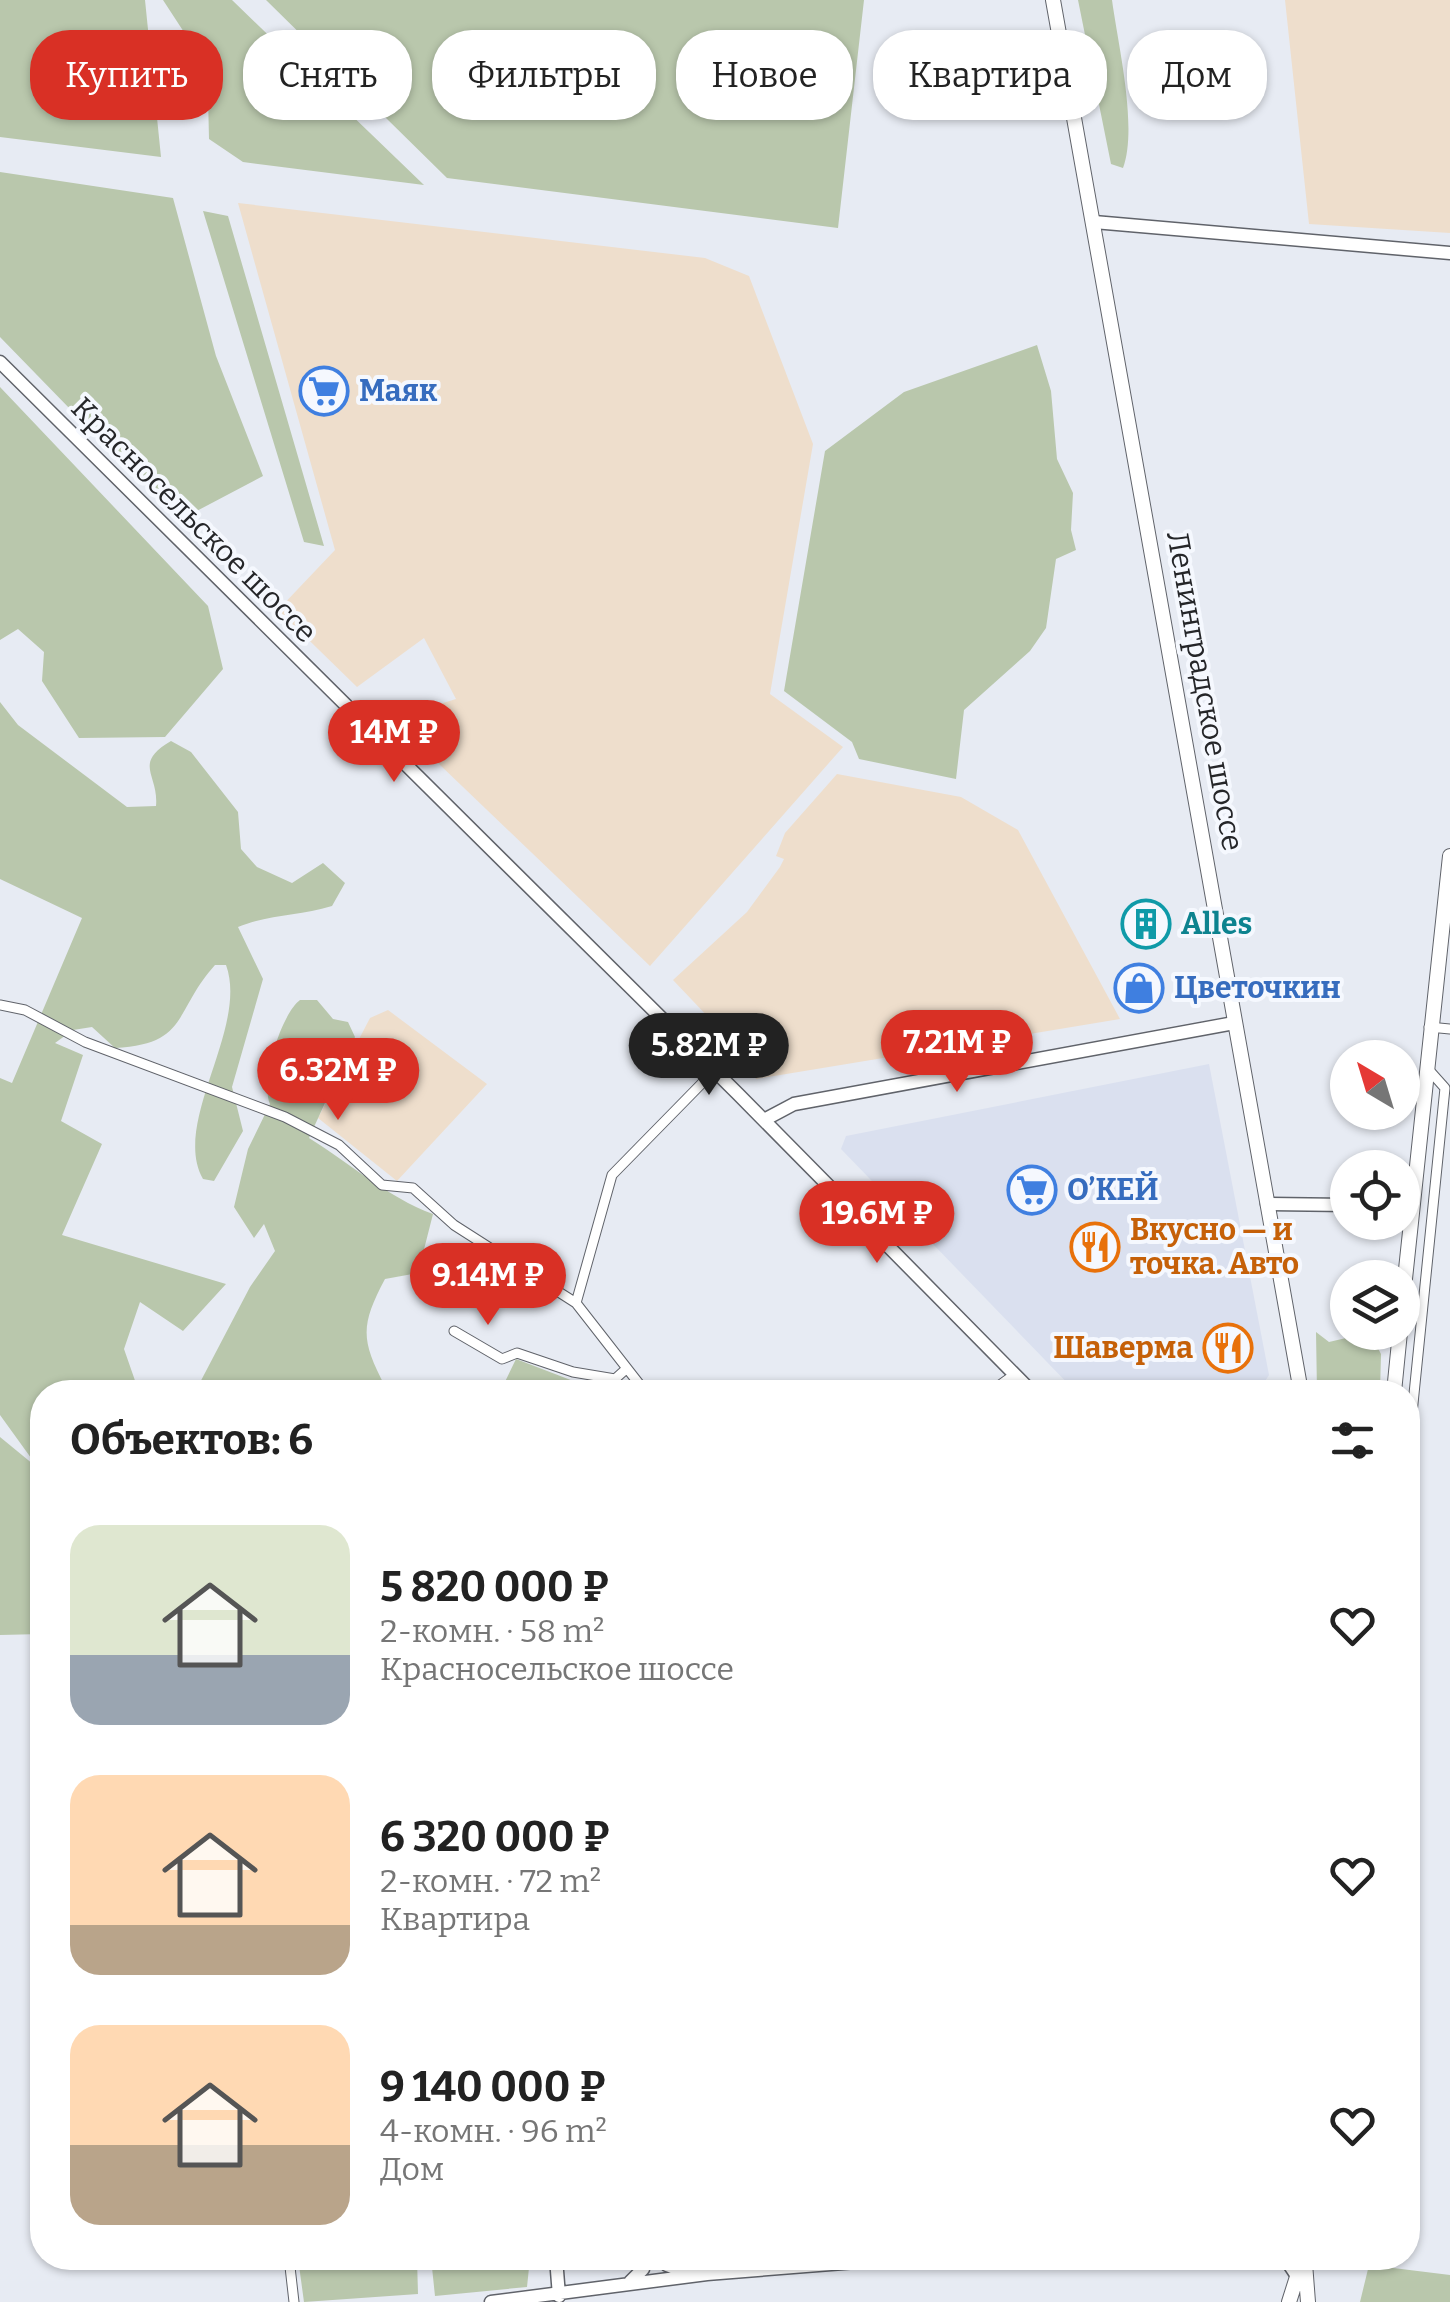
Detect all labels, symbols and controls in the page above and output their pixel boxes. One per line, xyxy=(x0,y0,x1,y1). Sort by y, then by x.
chip: Купить xyxy=(30,30,223,120)
chip: Снять xyxy=(243,30,412,120)
chip: Фильтры xyxy=(432,30,656,120)
chip: Новое xyxy=(676,30,853,120)
chip: Квартира xyxy=(873,30,1107,120)
chip: Дом xyxy=(1127,30,1267,120)
supermarket icon: Маяк xyxy=(298,365,350,417)
place label: Маяк xyxy=(359,373,438,409)
street label: Красносельское шоссе xyxy=(64,390,324,650)
street label: Ленинградское шоссе xyxy=(1159,528,1251,854)
pin: 14M ₽ xyxy=(324,700,464,785)
text: 14M ₽ xyxy=(350,713,438,751)
building icon: Alles xyxy=(1120,898,1172,950)
place label: Alles xyxy=(1181,906,1252,942)
shop icon: Цветочкин xyxy=(1113,962,1165,1014)
place label: Цветочкин xyxy=(1174,970,1341,1006)
pin: 7.21M ₽ xyxy=(865,1010,1049,1095)
pin: 5.82M ₽ xyxy=(617,1013,801,1098)
text: 7.21M ₽ xyxy=(903,1023,1011,1061)
text: 5.82M ₽ xyxy=(651,1026,767,1064)
pin: 6.32M ₽ xyxy=(246,1038,430,1123)
north arrow xyxy=(1330,1040,1420,1130)
map controls xyxy=(1330,1040,1420,1350)
text: 6.32M ₽ xyxy=(279,1051,397,1089)
button: locate xyxy=(1330,1150,1420,1240)
supermarket icon: О’КЕЙ xyxy=(1006,1164,1058,1216)
place label: О’КЕЙ xyxy=(1067,1170,1159,1208)
pin: 19.6M ₽ xyxy=(785,1181,969,1266)
text: 19.6M ₽ xyxy=(821,1194,933,1232)
place label: Вкусно — и точка. Авто xyxy=(1130,1212,1299,1282)
restaurant icon: Вкусно — и точка. Авто xyxy=(1069,1221,1121,1273)
pin: 9.14M ₽ xyxy=(396,1243,580,1328)
text: 9.14M ₽ xyxy=(432,1256,544,1294)
button: layers xyxy=(1330,1260,1420,1350)
restaurant icon: Шаверма xyxy=(1202,1322,1254,1374)
place label: Шаверма xyxy=(1053,1330,1193,1366)
icon: filters xyxy=(1325,1413,1380,1468)
text: Объектов: 6 xyxy=(70,1415,313,1465)
text: 5 820 000 ₽ xyxy=(380,1562,609,1612)
icon: home xyxy=(150,1565,270,1685)
icon: heart xyxy=(1325,1598,1380,1653)
text: 2-комн. · 58 m² xyxy=(380,1612,604,1650)
text: Красносельское шоссе xyxy=(380,1650,734,1688)
text: 6 320 000 ₽ xyxy=(380,1812,610,1862)
icon: home xyxy=(150,1815,270,1935)
icon: heart xyxy=(1325,1848,1380,1903)
text: 2-комн. · 72 m² xyxy=(380,1862,601,1900)
text: Квартира xyxy=(380,1900,530,1938)
text: 9 140 000 ₽ xyxy=(380,2062,606,2112)
icon: home xyxy=(150,2065,270,2185)
icon: heart xyxy=(1325,2098,1380,2153)
text: 4-комн. · 96 m² xyxy=(380,2112,607,2150)
text: Дом xyxy=(380,2150,444,2188)

